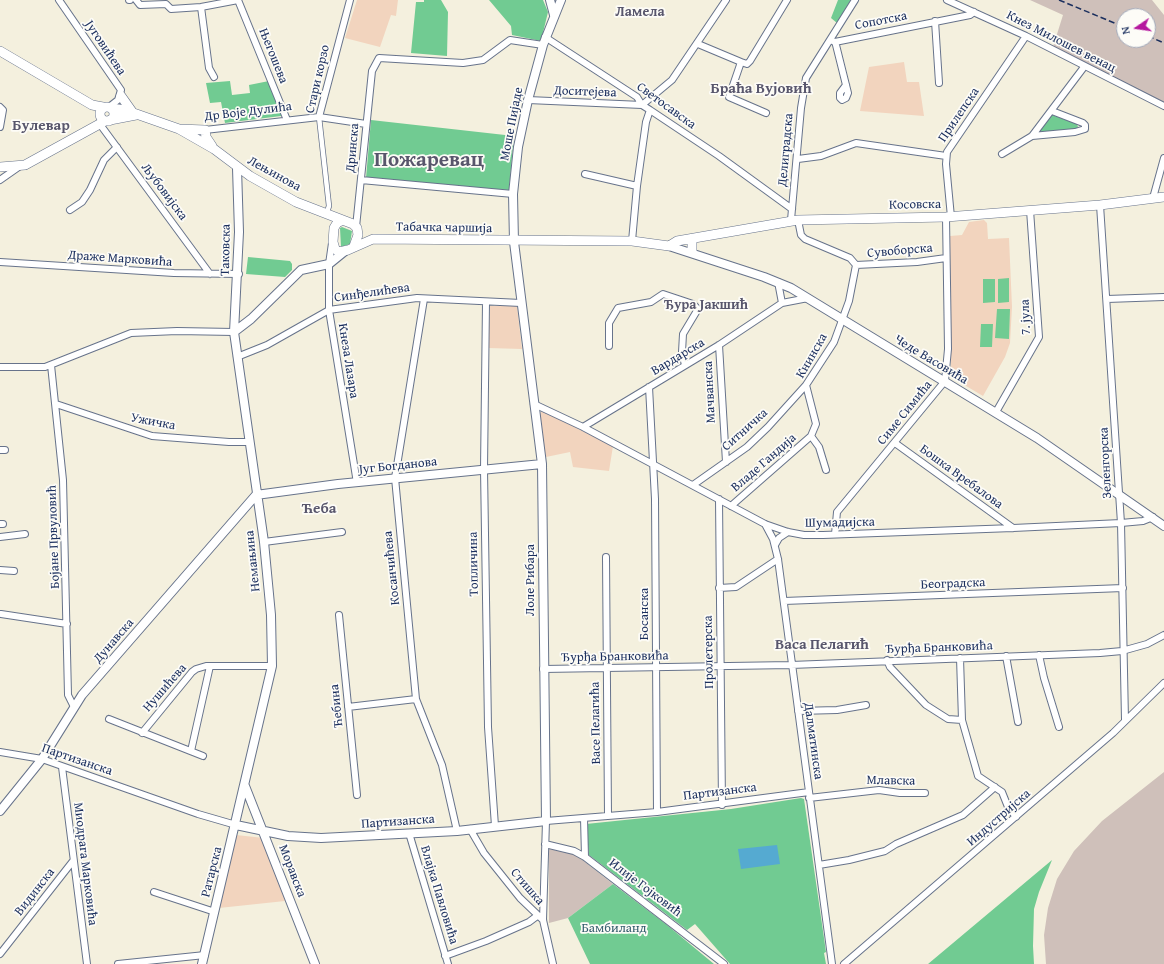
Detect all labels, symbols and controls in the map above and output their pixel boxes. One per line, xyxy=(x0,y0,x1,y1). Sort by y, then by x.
district label: Ламела xyxy=(615,4,665,20)
street label: Сопотска xyxy=(854,8,908,34)
street label: Кнез Милошев венац xyxy=(1004,8,1118,76)
north arrow xyxy=(1116,8,1156,48)
street label: Југовићева xyxy=(81,18,129,78)
text: N xyxy=(1117,25,1134,36)
street label: Његошева xyxy=(255,26,291,86)
street label: Стари корзо xyxy=(303,43,333,115)
street label: Светосавска xyxy=(633,79,699,133)
district label: Браћа Вујовић xyxy=(710,80,812,98)
street label: Доситејева xyxy=(553,83,617,101)
street label: Прилепска xyxy=(935,85,983,145)
street label: Моше Пијаде xyxy=(497,86,527,162)
street label: Др Воје Дулића xyxy=(203,99,293,125)
street label: Делиградска xyxy=(775,113,797,187)
district label: Булевар xyxy=(12,117,70,135)
street label: Дринска xyxy=(343,123,363,173)
district label: Пожаревац xyxy=(374,148,484,174)
street label: Лењинова xyxy=(245,153,303,195)
street label: Љубовијска xyxy=(137,160,191,224)
street label: Косовска xyxy=(889,197,941,213)
street label: Табачка чаршија xyxy=(396,219,492,237)
street label: Таковска xyxy=(218,224,234,276)
street label: Сувоборска xyxy=(867,240,933,262)
street label: Драже Марковића xyxy=(67,248,173,270)
street label: Синђелићева xyxy=(333,280,411,306)
district label: Ђура Јакшић xyxy=(664,297,748,313)
street label: 7. јула xyxy=(1018,299,1034,335)
street label: Кнеза Лазара xyxy=(334,322,362,400)
street label: Книнска xyxy=(793,331,831,381)
street label: Чеде Васовића xyxy=(891,332,971,388)
street label: Вардарска xyxy=(648,335,708,379)
street label: Мачванска xyxy=(701,361,719,423)
street label: Симе Симића xyxy=(874,378,936,448)
street label: Ситничка xyxy=(719,405,771,455)
street label: Ужичка xyxy=(129,410,177,434)
street label: Зеленгорска xyxy=(1096,427,1116,499)
street label: Владе Гандија xyxy=(728,430,800,496)
street label: Бошка Вребалова xyxy=(916,441,1006,513)
street label: Југ Богданова xyxy=(358,454,438,478)
street label: Бојане Првуловић xyxy=(44,485,64,589)
district label: Ћеба xyxy=(302,500,336,518)
street label: Шумадијска xyxy=(805,515,875,531)
street label: Немањина xyxy=(242,530,264,592)
street label: Косанчићева xyxy=(380,530,404,606)
street label: Топличина xyxy=(466,532,482,596)
street label: Лоле Рибара xyxy=(523,544,539,616)
street label: Београдска xyxy=(920,575,986,593)
street label: Босанска xyxy=(637,588,653,640)
street label: Пролетерска xyxy=(701,615,717,689)
street label: Дунавска xyxy=(90,616,138,666)
district label: Васа Пелагић xyxy=(775,636,869,654)
street label: Ђурђа Бранковића xyxy=(885,638,993,658)
street label: Ђурђа Бранковића xyxy=(561,648,669,666)
street label: Нушићева xyxy=(140,661,190,715)
street label: Васе Пелагића xyxy=(587,681,605,765)
street label: Ћебина xyxy=(327,683,347,729)
street label: Далматинска xyxy=(800,702,826,780)
street label: Партизанска xyxy=(40,741,114,779)
street label: Млавска xyxy=(867,773,915,789)
street label: Партизанска xyxy=(682,780,758,804)
street label: Индустријска xyxy=(964,786,1034,850)
street label: Миодрага Марковића xyxy=(70,802,100,926)
street label: Партизанска xyxy=(361,812,435,832)
street label: Моравска xyxy=(275,842,309,900)
street label: Влајка Павловића xyxy=(417,844,461,946)
street label: Ратарска xyxy=(198,845,226,899)
street label: Илије Гојковић xyxy=(605,855,685,921)
street label: Видинска xyxy=(12,865,58,919)
street label: Стишка xyxy=(507,865,547,909)
park label: Бамбиланд xyxy=(581,921,647,937)

